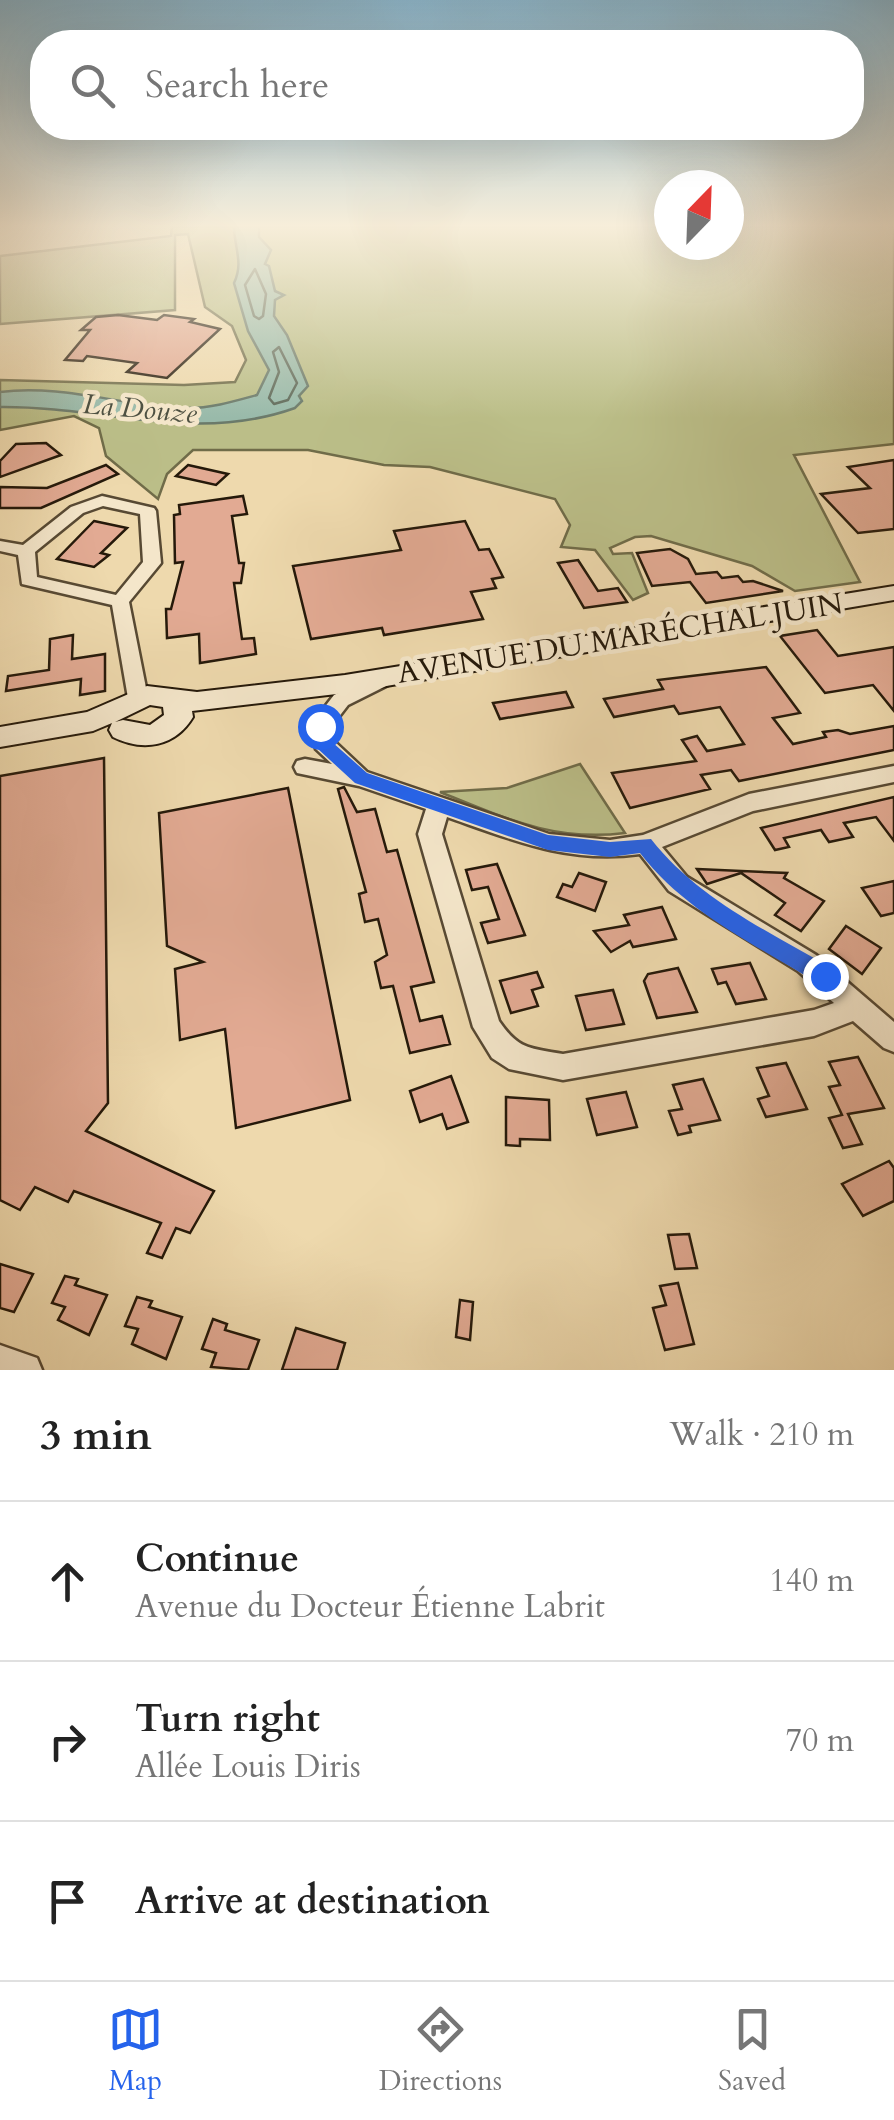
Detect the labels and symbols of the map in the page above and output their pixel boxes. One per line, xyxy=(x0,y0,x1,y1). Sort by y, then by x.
north arrow xyxy=(654,170,744,260)
water label: La Douze xyxy=(81,385,199,433)
street label: AVENUE DU MARÉCHAL JUIN xyxy=(394,583,846,694)
route start xyxy=(298,704,344,750)
route end xyxy=(803,954,849,1000)

